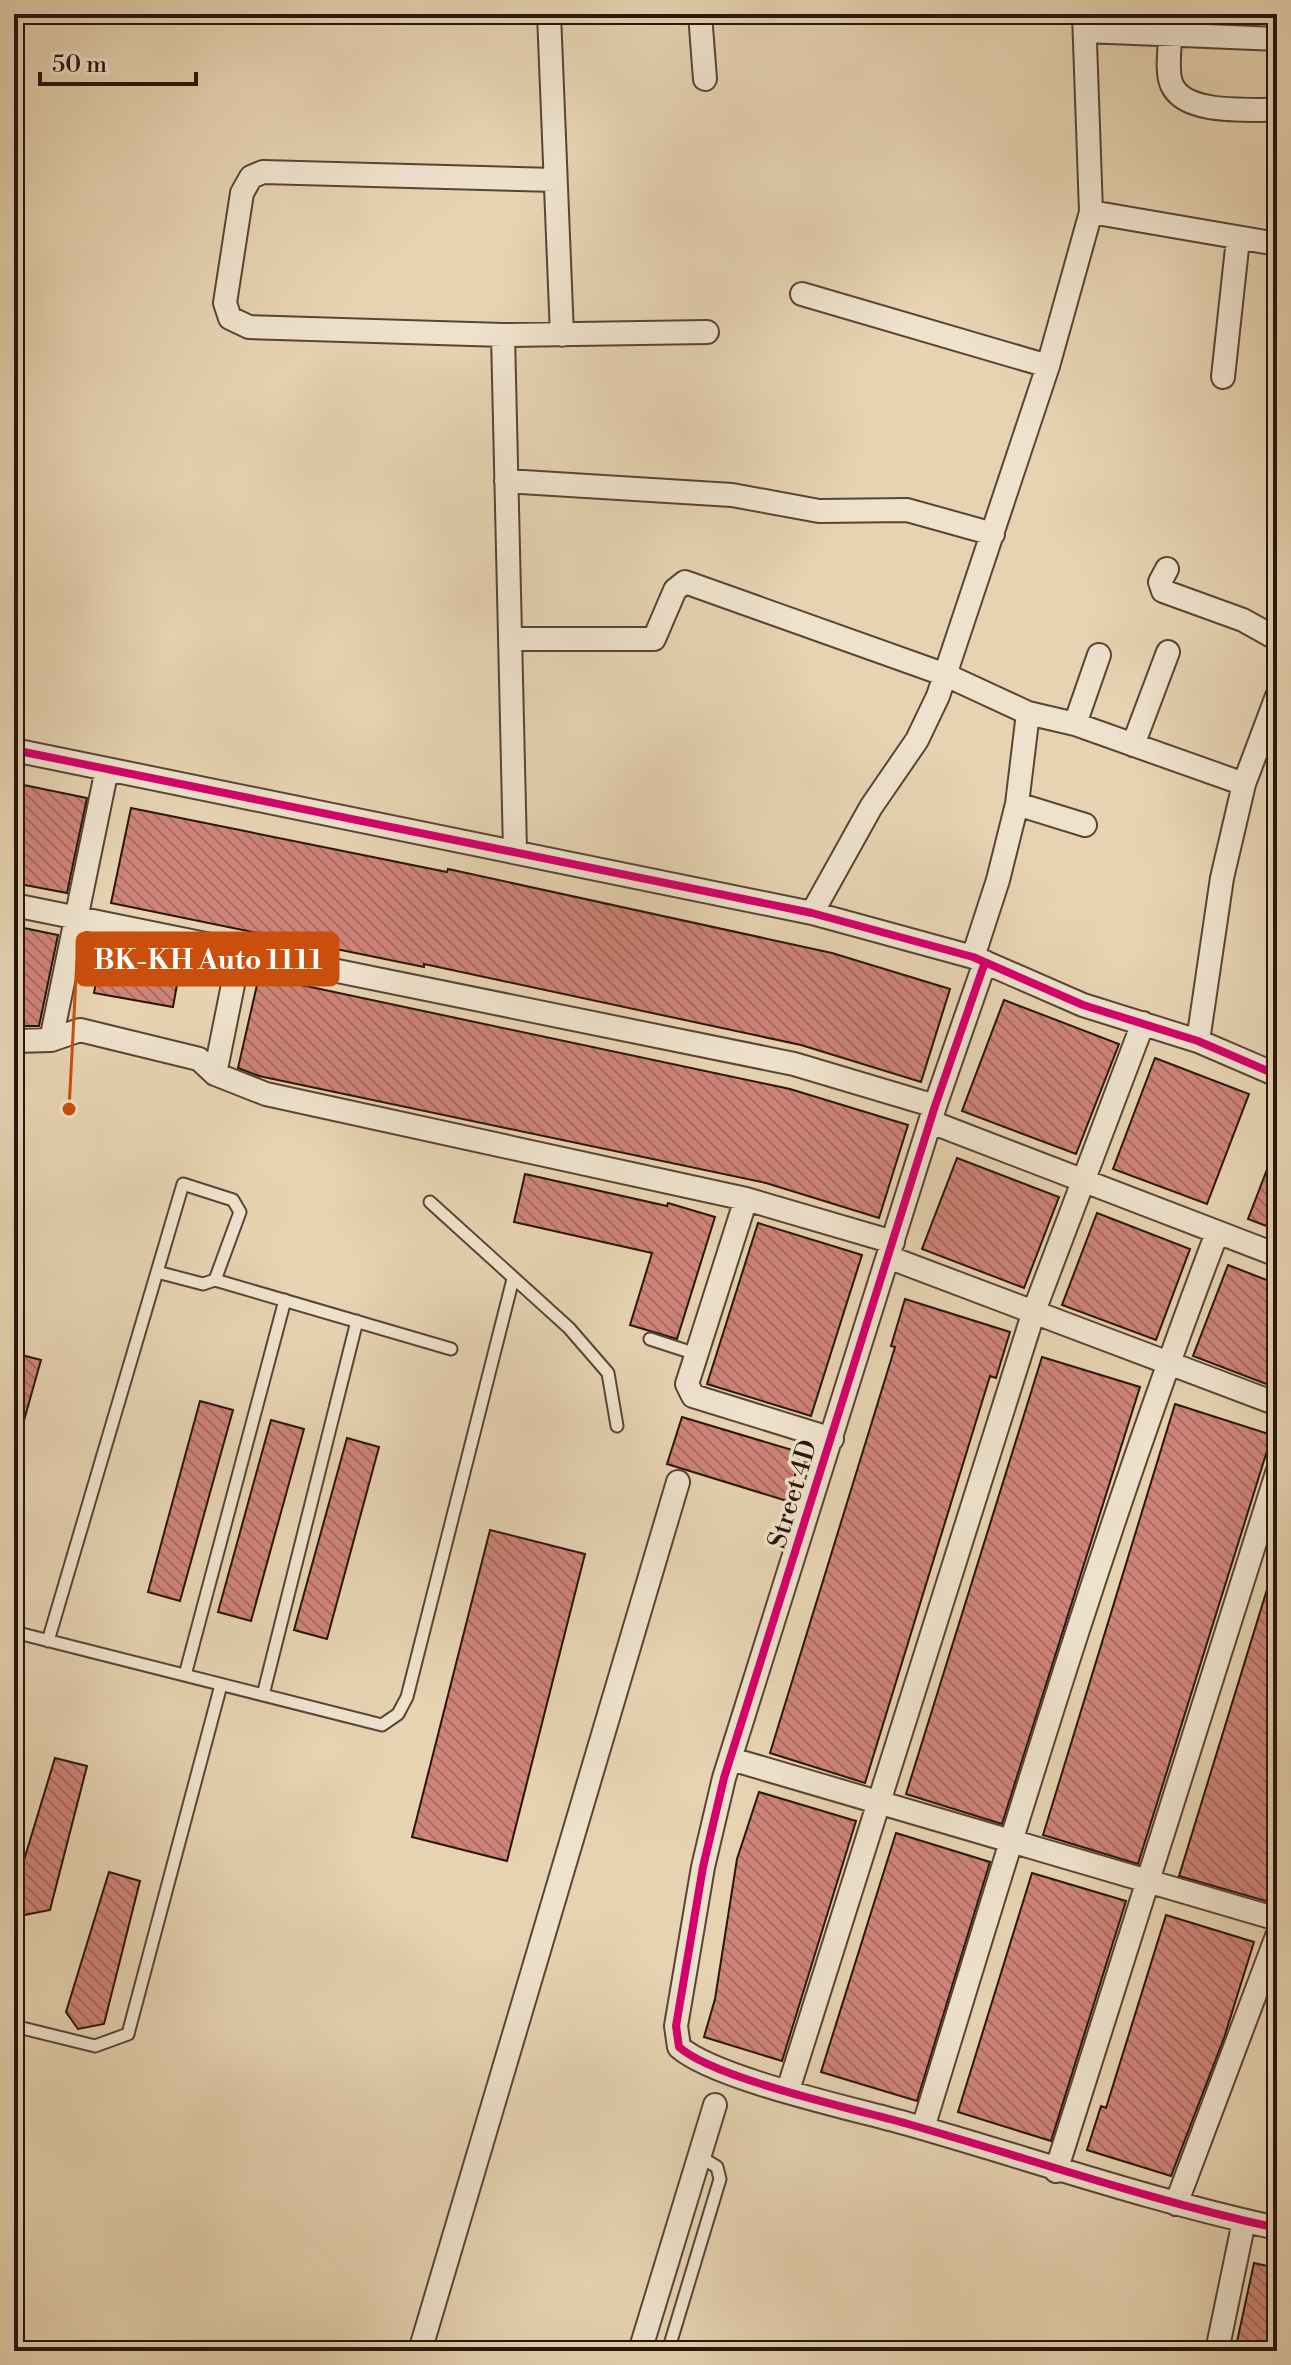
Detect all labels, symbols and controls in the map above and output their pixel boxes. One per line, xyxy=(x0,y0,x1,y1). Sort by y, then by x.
scale bar xyxy=(40,36,196,86)
text: 50 m xyxy=(52,50,107,80)
callout: BK-KH Auto 1111 xyxy=(77,933,338,985)
text: BK-KH Auto 1111 xyxy=(94,943,323,978)
street label: Street 4D xyxy=(761,1436,825,1552)

